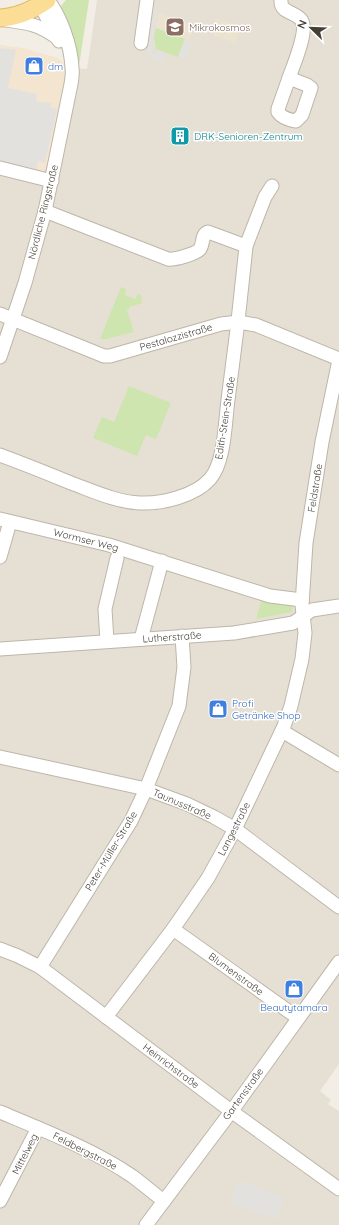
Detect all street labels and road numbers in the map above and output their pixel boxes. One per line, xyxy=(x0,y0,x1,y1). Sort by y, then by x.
street label: Nördliche Ringstraße xyxy=(25,163,61,261)
street label: Pestalozzistraße xyxy=(138,320,214,354)
street label: Edith-Stein-Straße xyxy=(212,375,238,460)
street label: Feldstraße xyxy=(305,462,325,513)
street label: Wormser Weg xyxy=(52,526,120,554)
street label: Lutherstraße xyxy=(142,628,202,646)
street label: Taunusstraße xyxy=(151,786,214,822)
street label: Langestraße xyxy=(215,800,253,858)
street label: Peter-Müller-Straße xyxy=(82,809,140,893)
street label: Blumenstraße xyxy=(206,950,266,998)
street label: Heinrichstraße xyxy=(140,1041,202,1092)
street label: Gartenstraße xyxy=(220,1065,266,1123)
street label: Feldbergstraße xyxy=(51,1129,120,1173)
street label: Mittelweg xyxy=(9,1131,41,1177)

